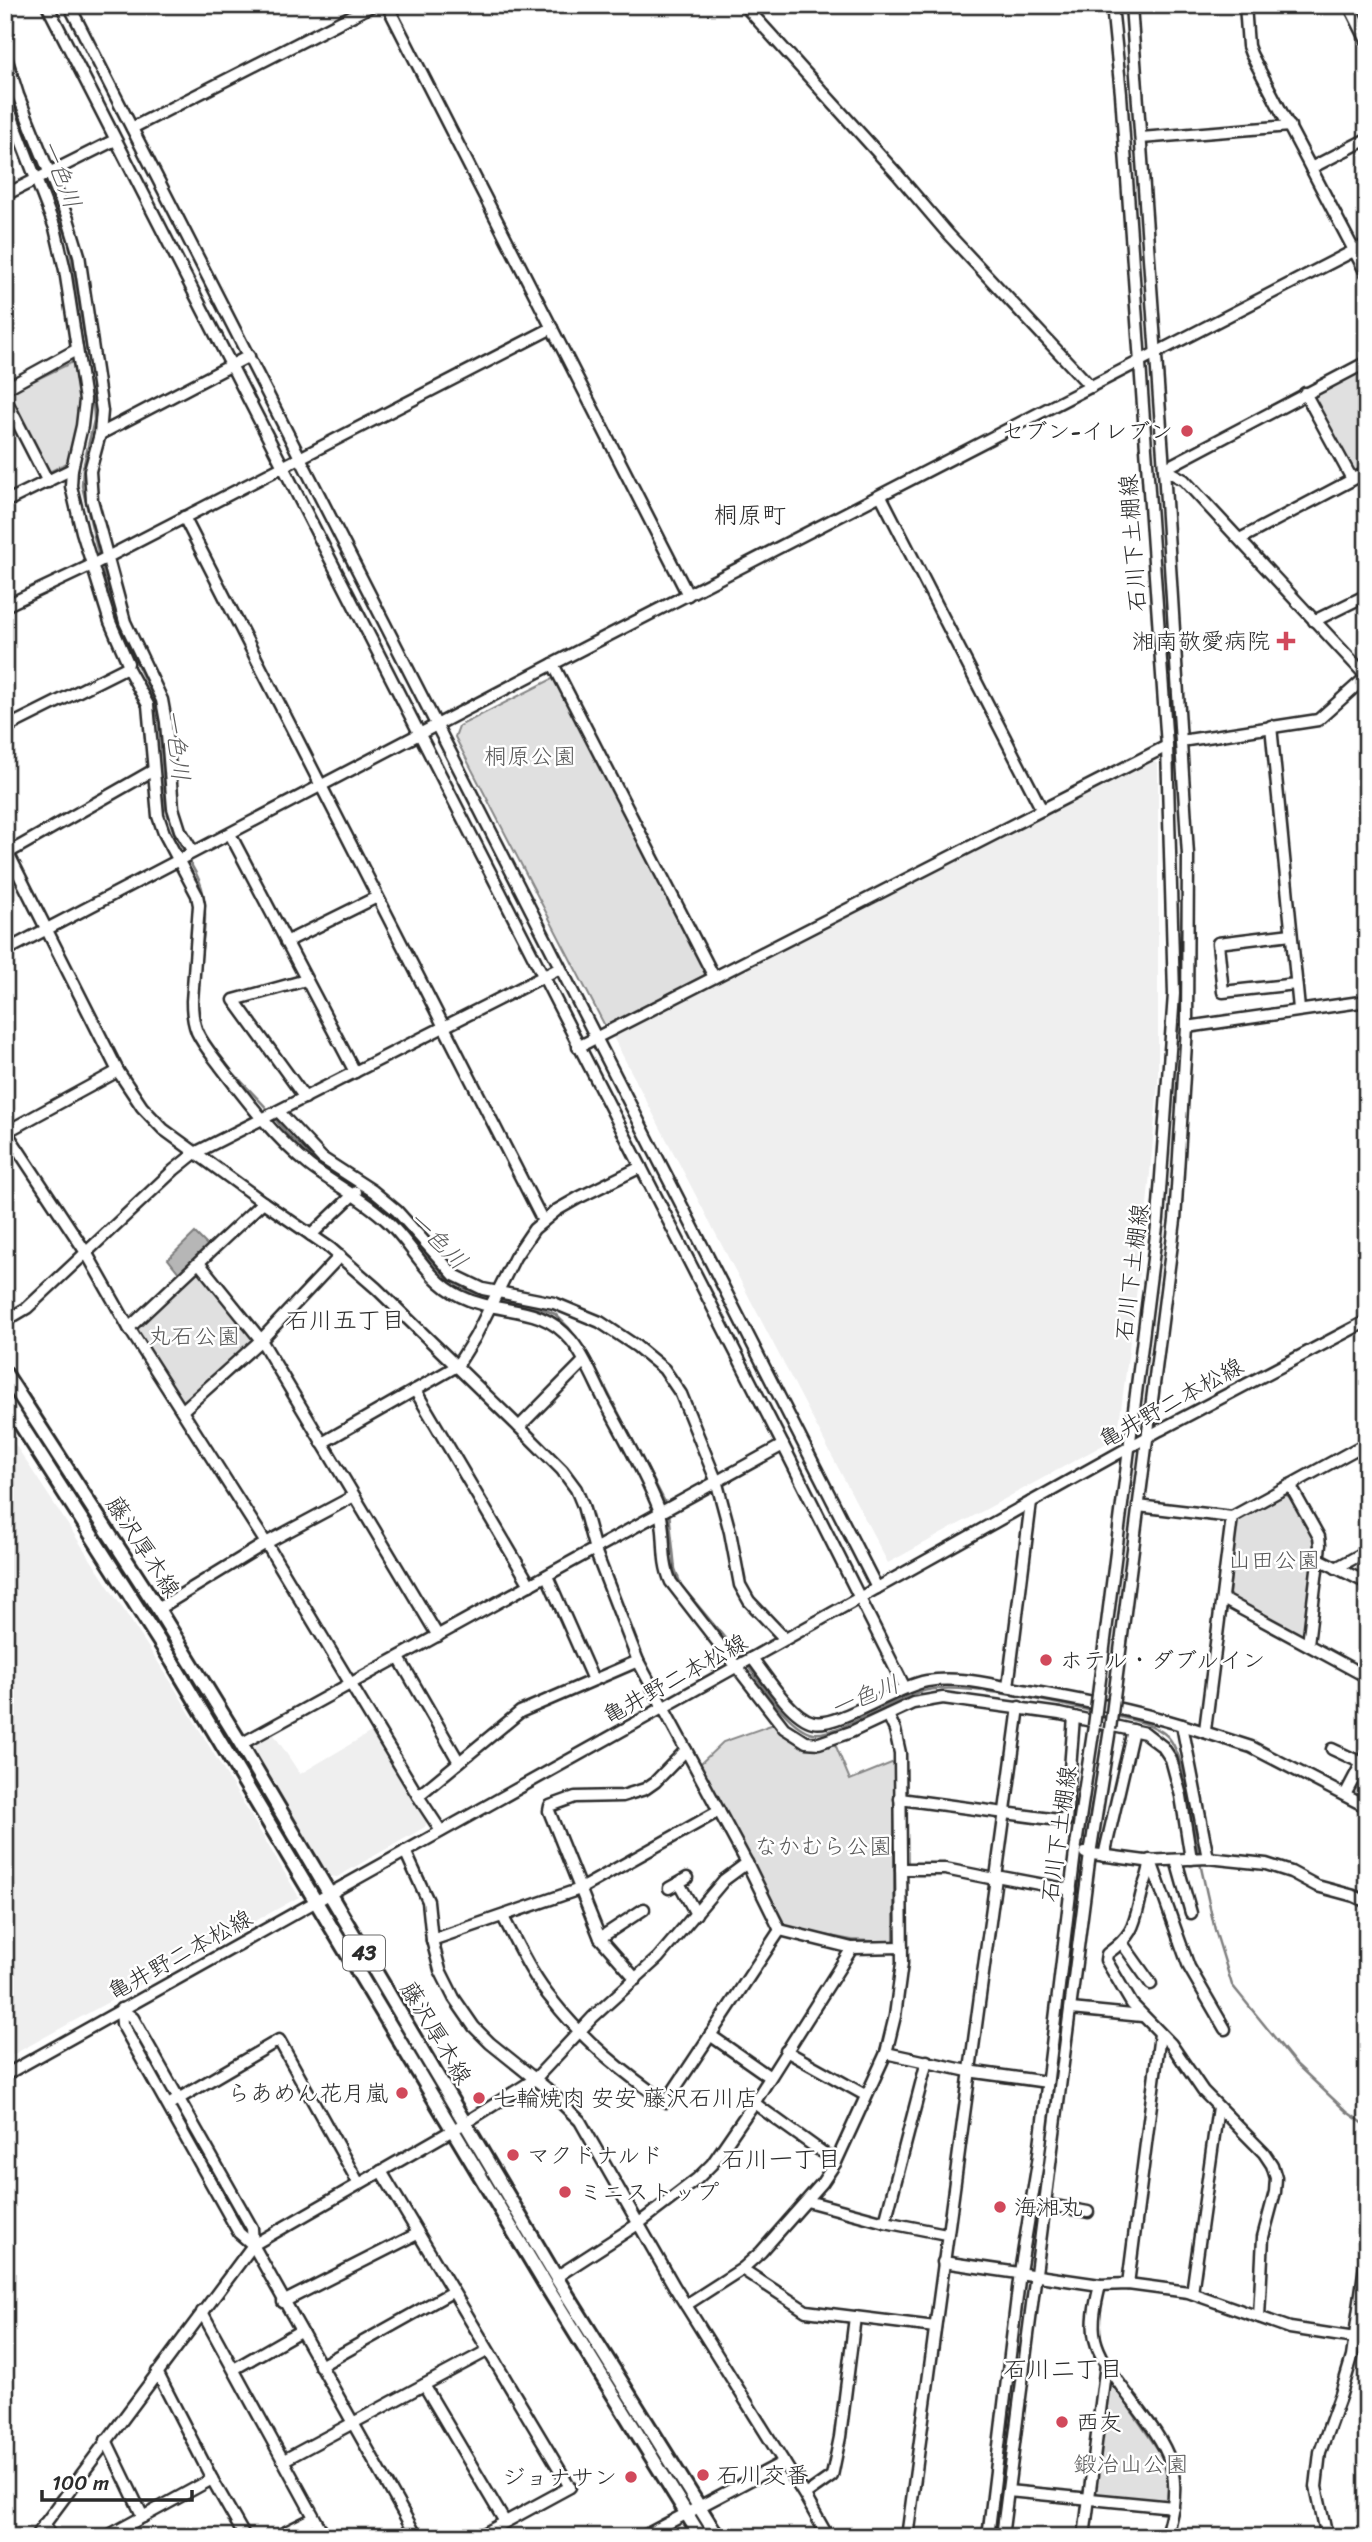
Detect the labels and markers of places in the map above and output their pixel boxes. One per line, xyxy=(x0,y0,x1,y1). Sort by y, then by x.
place label: セブン-イレブン xyxy=(1001,411,1173,452)
marker: セブン-イレブン xyxy=(1179,423,1195,439)
place label: 湘南敬愛病院 xyxy=(1132,621,1270,662)
marker: 湘南敬愛病院 xyxy=(1276,631,1296,651)
place label: ホテル・ダブルイン xyxy=(1060,1640,1265,1681)
marker: ホテル・ダブルイン xyxy=(1038,1652,1054,1668)
place label: らあめん花月嵐 xyxy=(227,2073,388,2114)
place label: 七輪焼肉 安安 藤沢石川店 xyxy=(493,2078,758,2119)
marker: らあめん花月嵐 xyxy=(394,2085,410,2101)
marker: 七輪焼肉 安安 藤沢石川店 xyxy=(471,2090,487,2106)
place label: マクドナルド xyxy=(527,2135,663,2176)
marker: マクドナルド xyxy=(505,2147,521,2163)
place label: ミニストップ xyxy=(579,2172,719,2213)
marker: ミニストップ xyxy=(557,2184,573,2200)
place label: 海湘丸 xyxy=(1014,2187,1083,2228)
marker: 海湘丸 xyxy=(992,2199,1008,2215)
place label: 西友 xyxy=(1076,2402,1122,2443)
marker: 西友 xyxy=(1054,2414,1070,2430)
place label: 石川交番 xyxy=(717,2455,809,2496)
place label: ジョナサン xyxy=(502,2457,617,2498)
marker: 石川交番 xyxy=(695,2467,711,2483)
marker: ジョナサン xyxy=(623,2469,639,2485)

